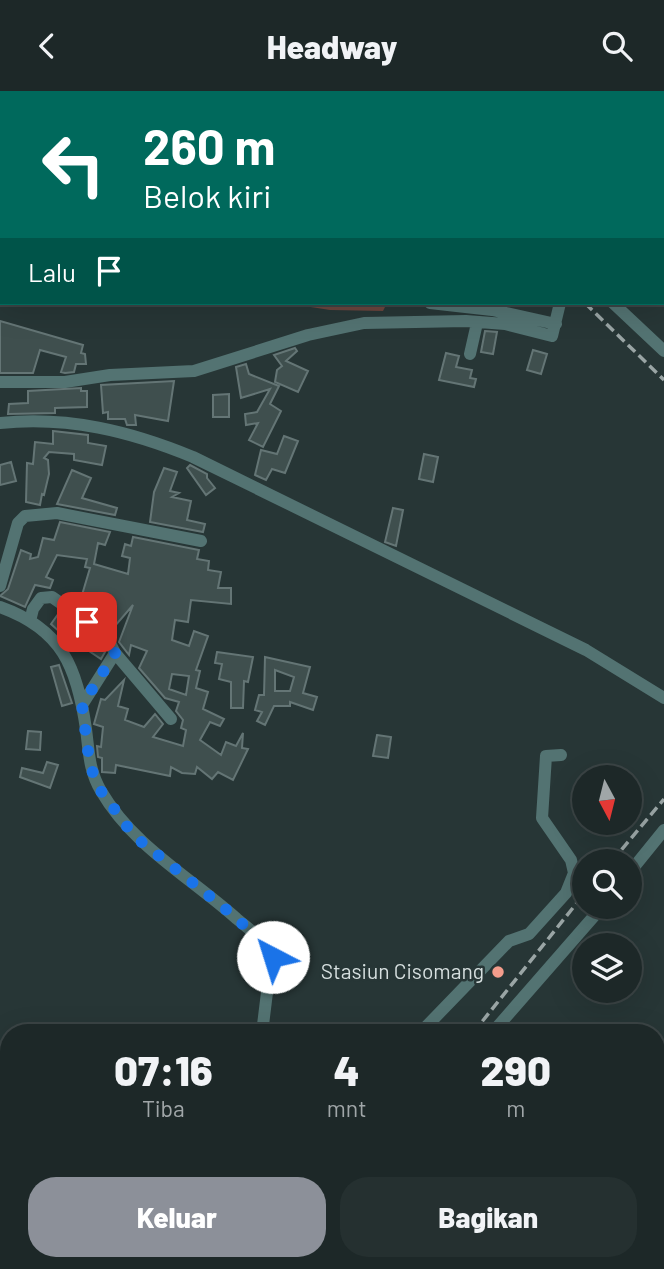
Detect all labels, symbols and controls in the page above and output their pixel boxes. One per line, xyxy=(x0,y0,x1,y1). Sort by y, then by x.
icon: back xyxy=(28,27,66,65)
text: Headway xyxy=(267,27,397,65)
icon: search xyxy=(598,27,636,65)
text: 260 m xyxy=(143,116,275,175)
icon: left xyxy=(28,119,119,210)
text: Belok kiri xyxy=(143,176,271,214)
icon: arrive xyxy=(90,252,128,290)
text: Lalu xyxy=(28,256,76,287)
pin xyxy=(57,592,117,652)
icon: arrive xyxy=(68,603,106,641)
north arrow xyxy=(572,765,642,835)
map controls xyxy=(572,765,642,1003)
button: search xyxy=(572,849,642,919)
position arrow xyxy=(236,920,310,994)
button: layers xyxy=(572,933,642,1003)
place label: Stasiun Cisomang xyxy=(321,958,484,983)
marker: Stasiun Cisomang xyxy=(490,964,506,980)
text: 07:16 xyxy=(114,1044,213,1094)
text: 4 xyxy=(334,1044,360,1094)
text: 290 xyxy=(481,1044,551,1094)
text: Tiba xyxy=(142,1094,185,1122)
text: mnt xyxy=(327,1094,367,1122)
text: m xyxy=(506,1094,525,1122)
button: Keluar xyxy=(28,1177,326,1257)
button: Bagikan xyxy=(340,1177,637,1257)

